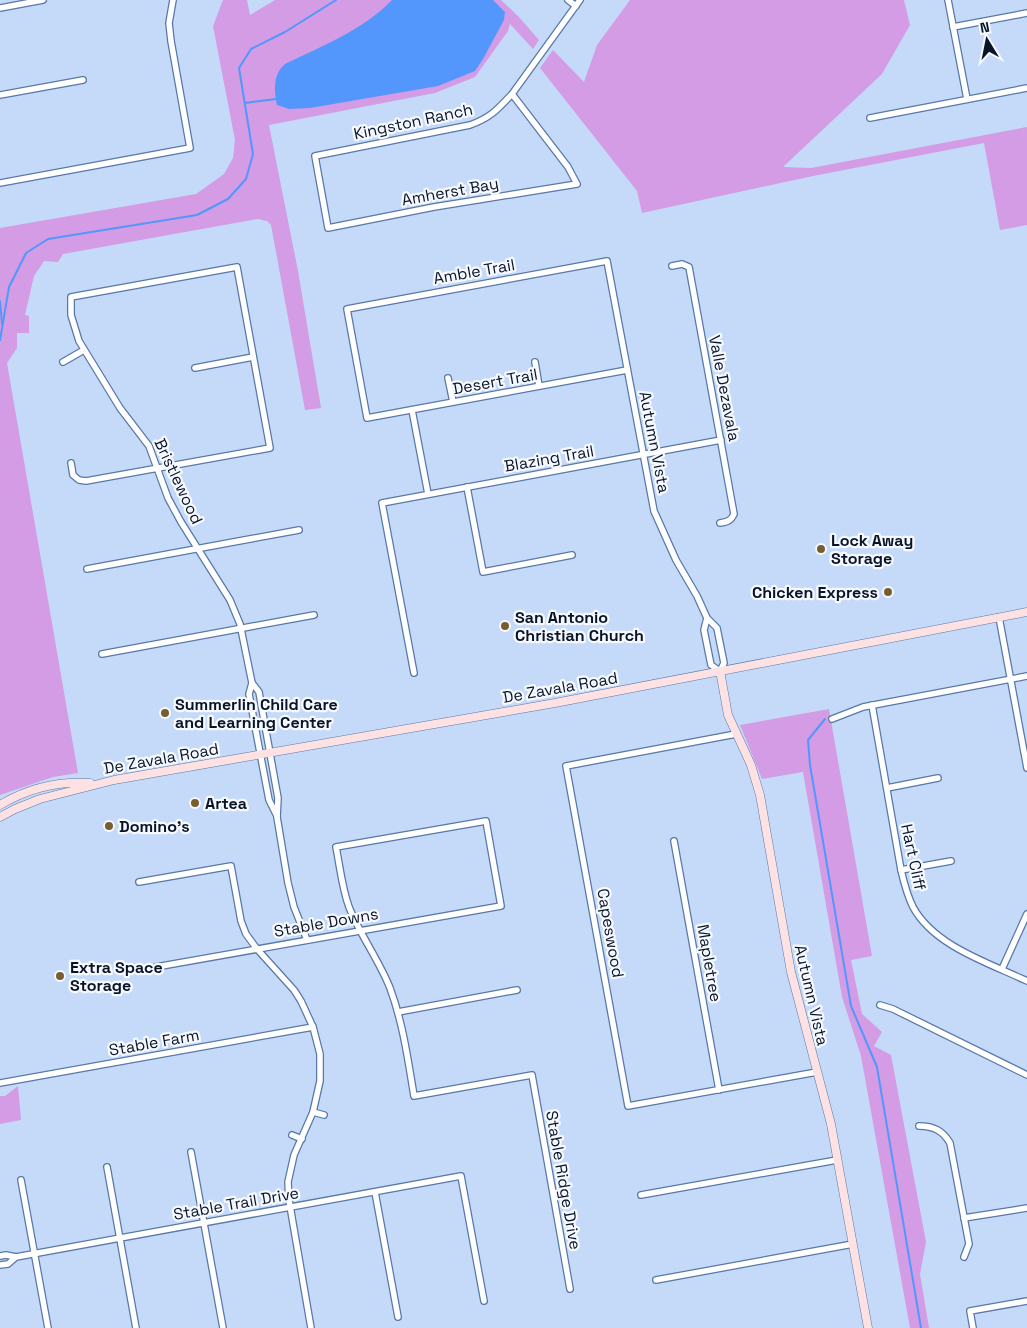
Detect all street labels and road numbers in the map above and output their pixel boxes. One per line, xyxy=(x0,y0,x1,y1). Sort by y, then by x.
street label: Kingston Ranch xyxy=(352,99,475,144)
street label: Amherst Bay xyxy=(400,173,500,210)
street label: Amble Trail xyxy=(432,254,516,289)
street label: Valle Dezavala xyxy=(704,333,745,443)
street label: Desert Trail xyxy=(451,364,539,399)
street label: Autumn Vista xyxy=(634,389,675,495)
street label: Bristlewood xyxy=(150,435,208,527)
street label: Blazing Trail xyxy=(503,440,596,477)
street label: De Zavala Road xyxy=(501,667,619,708)
street label: De Zavala Road xyxy=(102,738,220,779)
street label: Hart Cliff xyxy=(896,822,931,892)
street label: Capeswood xyxy=(592,887,629,979)
street label: Stable Downs xyxy=(272,903,380,942)
street label: Mapletree xyxy=(692,923,727,1004)
street label: Autumn Vista xyxy=(790,943,833,1048)
street label: Stable Farm xyxy=(107,1024,201,1061)
street label: Stable Ridge Drive xyxy=(541,1109,586,1251)
street label: Stable Trail Drive xyxy=(172,1182,301,1225)

